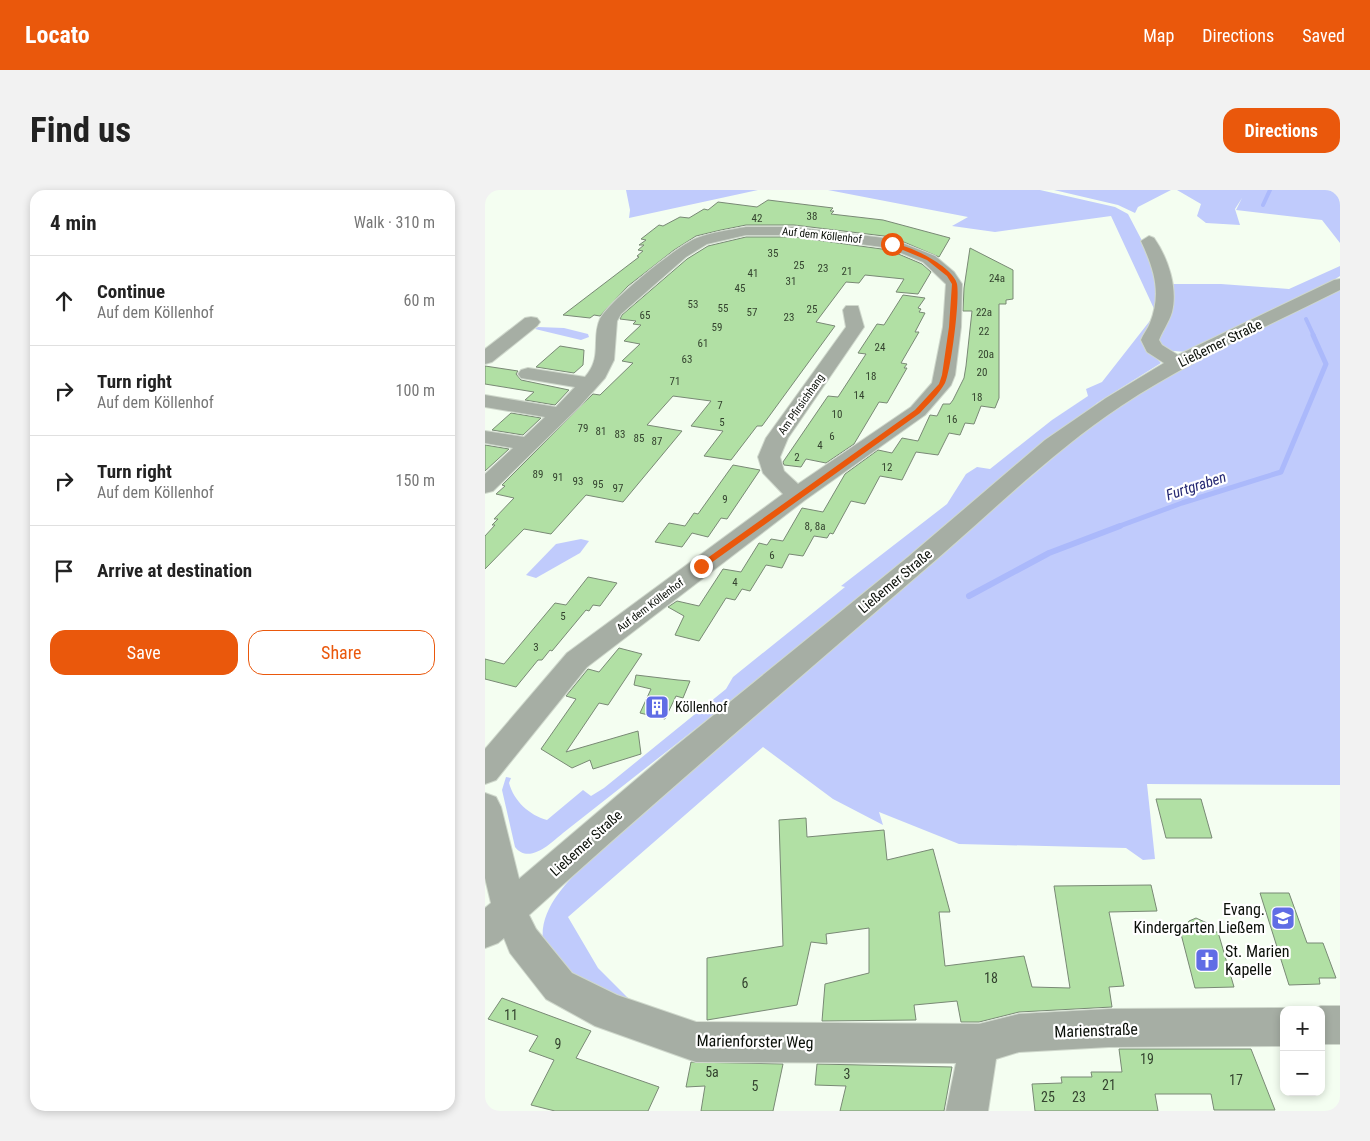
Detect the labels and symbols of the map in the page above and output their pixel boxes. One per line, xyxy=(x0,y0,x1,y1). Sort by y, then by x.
house number: 38 xyxy=(807,210,817,223)
house number: 42 xyxy=(752,212,762,225)
street label: Auf dem Köllenhof xyxy=(781,225,863,246)
route start xyxy=(881,233,904,256)
house number: 35 xyxy=(768,247,778,260)
house number: 25 xyxy=(794,259,804,272)
house number: 23 xyxy=(818,262,828,275)
house number: 21 xyxy=(842,265,852,278)
house number: 41 xyxy=(748,267,758,280)
house number: 24a xyxy=(989,272,1005,285)
house number: 31 xyxy=(786,275,796,288)
house number: 45 xyxy=(735,282,745,295)
house number: 53 xyxy=(688,298,698,311)
house number: 55 xyxy=(718,302,728,315)
house number: 25 xyxy=(807,303,817,316)
house number: 57 xyxy=(747,306,757,319)
house number: 22a xyxy=(976,306,992,319)
house number: 65 xyxy=(640,309,650,322)
house number: 23 xyxy=(784,311,794,324)
street label: Ließemer Straße xyxy=(1176,316,1265,370)
house number: 59 xyxy=(712,321,722,334)
house number: 22 xyxy=(979,325,989,338)
house number: 61 xyxy=(698,337,708,350)
house number: 24 xyxy=(875,341,886,354)
house number: 20a xyxy=(978,348,994,361)
house number: 63 xyxy=(682,353,692,366)
house number: 20 xyxy=(977,366,987,379)
house number: 18 xyxy=(866,370,876,383)
street label: Am Pfirsichhang xyxy=(776,371,827,437)
house number: 71 xyxy=(670,375,680,388)
house number: 14 xyxy=(854,389,865,402)
house number: 18 xyxy=(972,391,982,404)
house number: 7 xyxy=(717,399,723,412)
house number: 10 xyxy=(832,408,842,421)
house number: 16 xyxy=(947,413,957,426)
house number: 5 xyxy=(719,416,725,429)
house number: 79 xyxy=(578,422,588,435)
house number: 81 xyxy=(596,425,606,438)
house number: 83 xyxy=(615,428,625,441)
house number: 6 xyxy=(829,430,835,443)
house number: 85 xyxy=(634,432,644,445)
house number: 87 xyxy=(652,435,662,448)
house number: 4 xyxy=(817,439,823,452)
house number: 2 xyxy=(794,451,800,464)
house number: 12 xyxy=(882,461,892,474)
house number: 89 xyxy=(533,468,543,481)
water label: Furtgraben xyxy=(1164,468,1228,504)
house number: 91 xyxy=(553,471,563,484)
house number: 93 xyxy=(573,475,583,488)
house number: 95 xyxy=(593,478,603,491)
house number: 97 xyxy=(613,482,623,495)
house number: 9 xyxy=(722,493,728,506)
house number: 8, 8a xyxy=(805,520,825,533)
street label: Ließemer Straße xyxy=(855,545,935,616)
house number: 6 xyxy=(769,549,775,562)
route end xyxy=(690,555,713,578)
street label: Auf dem Köllenhof xyxy=(614,576,687,635)
house number: 4 xyxy=(732,576,738,589)
house number: 5 xyxy=(560,610,566,623)
house number: 3 xyxy=(533,641,539,654)
building icon: Köllenhof xyxy=(644,694,670,720)
place label: Köllenhof xyxy=(675,699,728,715)
street label: Ließemer Straße xyxy=(547,806,625,879)
place label: Evang. Kindergarten Ließem xyxy=(1134,900,1265,937)
school or university icon: Evang. Kindergarten Ließem xyxy=(1270,905,1296,931)
place label: St. Marien Kapelle xyxy=(1225,942,1289,979)
church icon: St. Marien Kapelle xyxy=(1194,947,1220,973)
house number: 18 xyxy=(984,970,998,986)
house number: 6 xyxy=(742,975,749,991)
house number: 11 xyxy=(504,1007,518,1023)
street label: Marienstraße xyxy=(1054,1020,1138,1041)
street label: Marienforster Weg xyxy=(696,1031,814,1052)
house number: 9 xyxy=(555,1036,561,1052)
house number: 19 xyxy=(1140,1051,1154,1067)
house number: 5a xyxy=(705,1064,719,1080)
house number: 3 xyxy=(844,1066,850,1082)
house number: 17 xyxy=(1229,1072,1243,1088)
house number: 21 xyxy=(1102,1077,1116,1093)
house number: 5 xyxy=(752,1078,759,1094)
house number: 25 xyxy=(1041,1089,1055,1105)
house number: 23 xyxy=(1072,1089,1086,1105)

